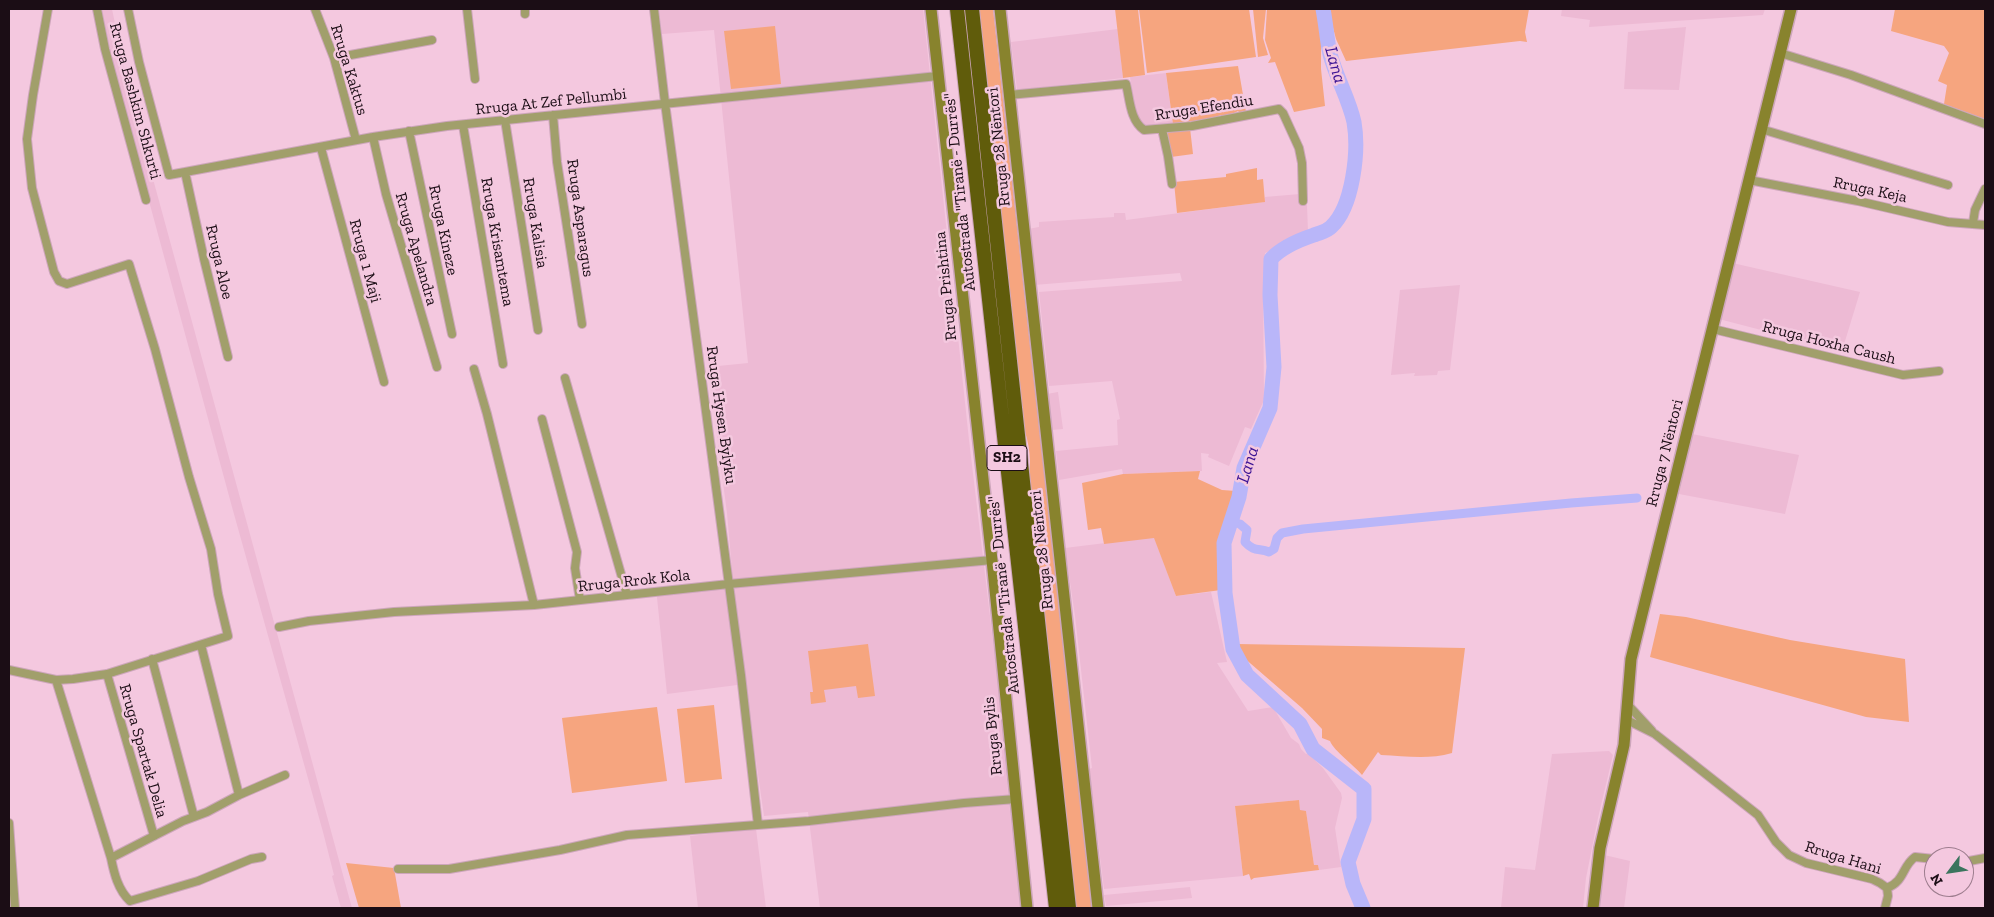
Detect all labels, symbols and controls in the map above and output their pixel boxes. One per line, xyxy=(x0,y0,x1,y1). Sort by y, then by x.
street label: Rruga Bashkim Shkurti xyxy=(105,21,165,181)
street label: Rruga Kaktus xyxy=(326,22,372,118)
water label: Lana xyxy=(1320,44,1350,86)
street label: Rruga At Zef Pellumbi xyxy=(475,85,627,119)
street label: Rruga 28 Nëntori xyxy=(983,86,1015,208)
street label: Rruga Efendiu xyxy=(1154,91,1254,125)
street label: Autostrada "Tiranë - Durrës" xyxy=(940,92,980,292)
street label: Rruga Asparagus xyxy=(562,158,598,278)
street label: Rruga Keja xyxy=(1831,173,1909,207)
street label: Rruga Krisamtema xyxy=(476,176,518,308)
street label: Rruga Kalisia xyxy=(518,176,552,270)
street label: Rruga Kineze xyxy=(424,183,462,277)
street label: Rruga Apelandra xyxy=(391,190,441,308)
street label: Rruga 1 Maji xyxy=(345,217,385,305)
street label: Rruga Aloe xyxy=(201,223,237,301)
street label: Rruga Prishtina xyxy=(931,231,961,341)
street label: Rruga Hoxha Caush xyxy=(1760,317,1898,369)
street label: Rruga Hysen Bylyku xyxy=(702,345,740,485)
street label: Rruga 7 Nëntori xyxy=(1642,397,1688,509)
water label: Lana xyxy=(1232,444,1264,486)
road number: SH2 xyxy=(987,446,1027,470)
street label: Rruga 28 Nëntori xyxy=(1026,489,1058,611)
street label: Autostrada "Tiranë - Durrës" xyxy=(984,495,1024,695)
street label: Rruga Rrok Kola xyxy=(577,566,691,596)
street label: Rruga Spartak Delia xyxy=(115,682,171,820)
street label: Rruga Bylis xyxy=(979,696,1007,776)
street label: Rruga Hani xyxy=(1802,837,1884,879)
north arrow xyxy=(1924,847,1974,897)
text: N xyxy=(1927,871,1947,888)

